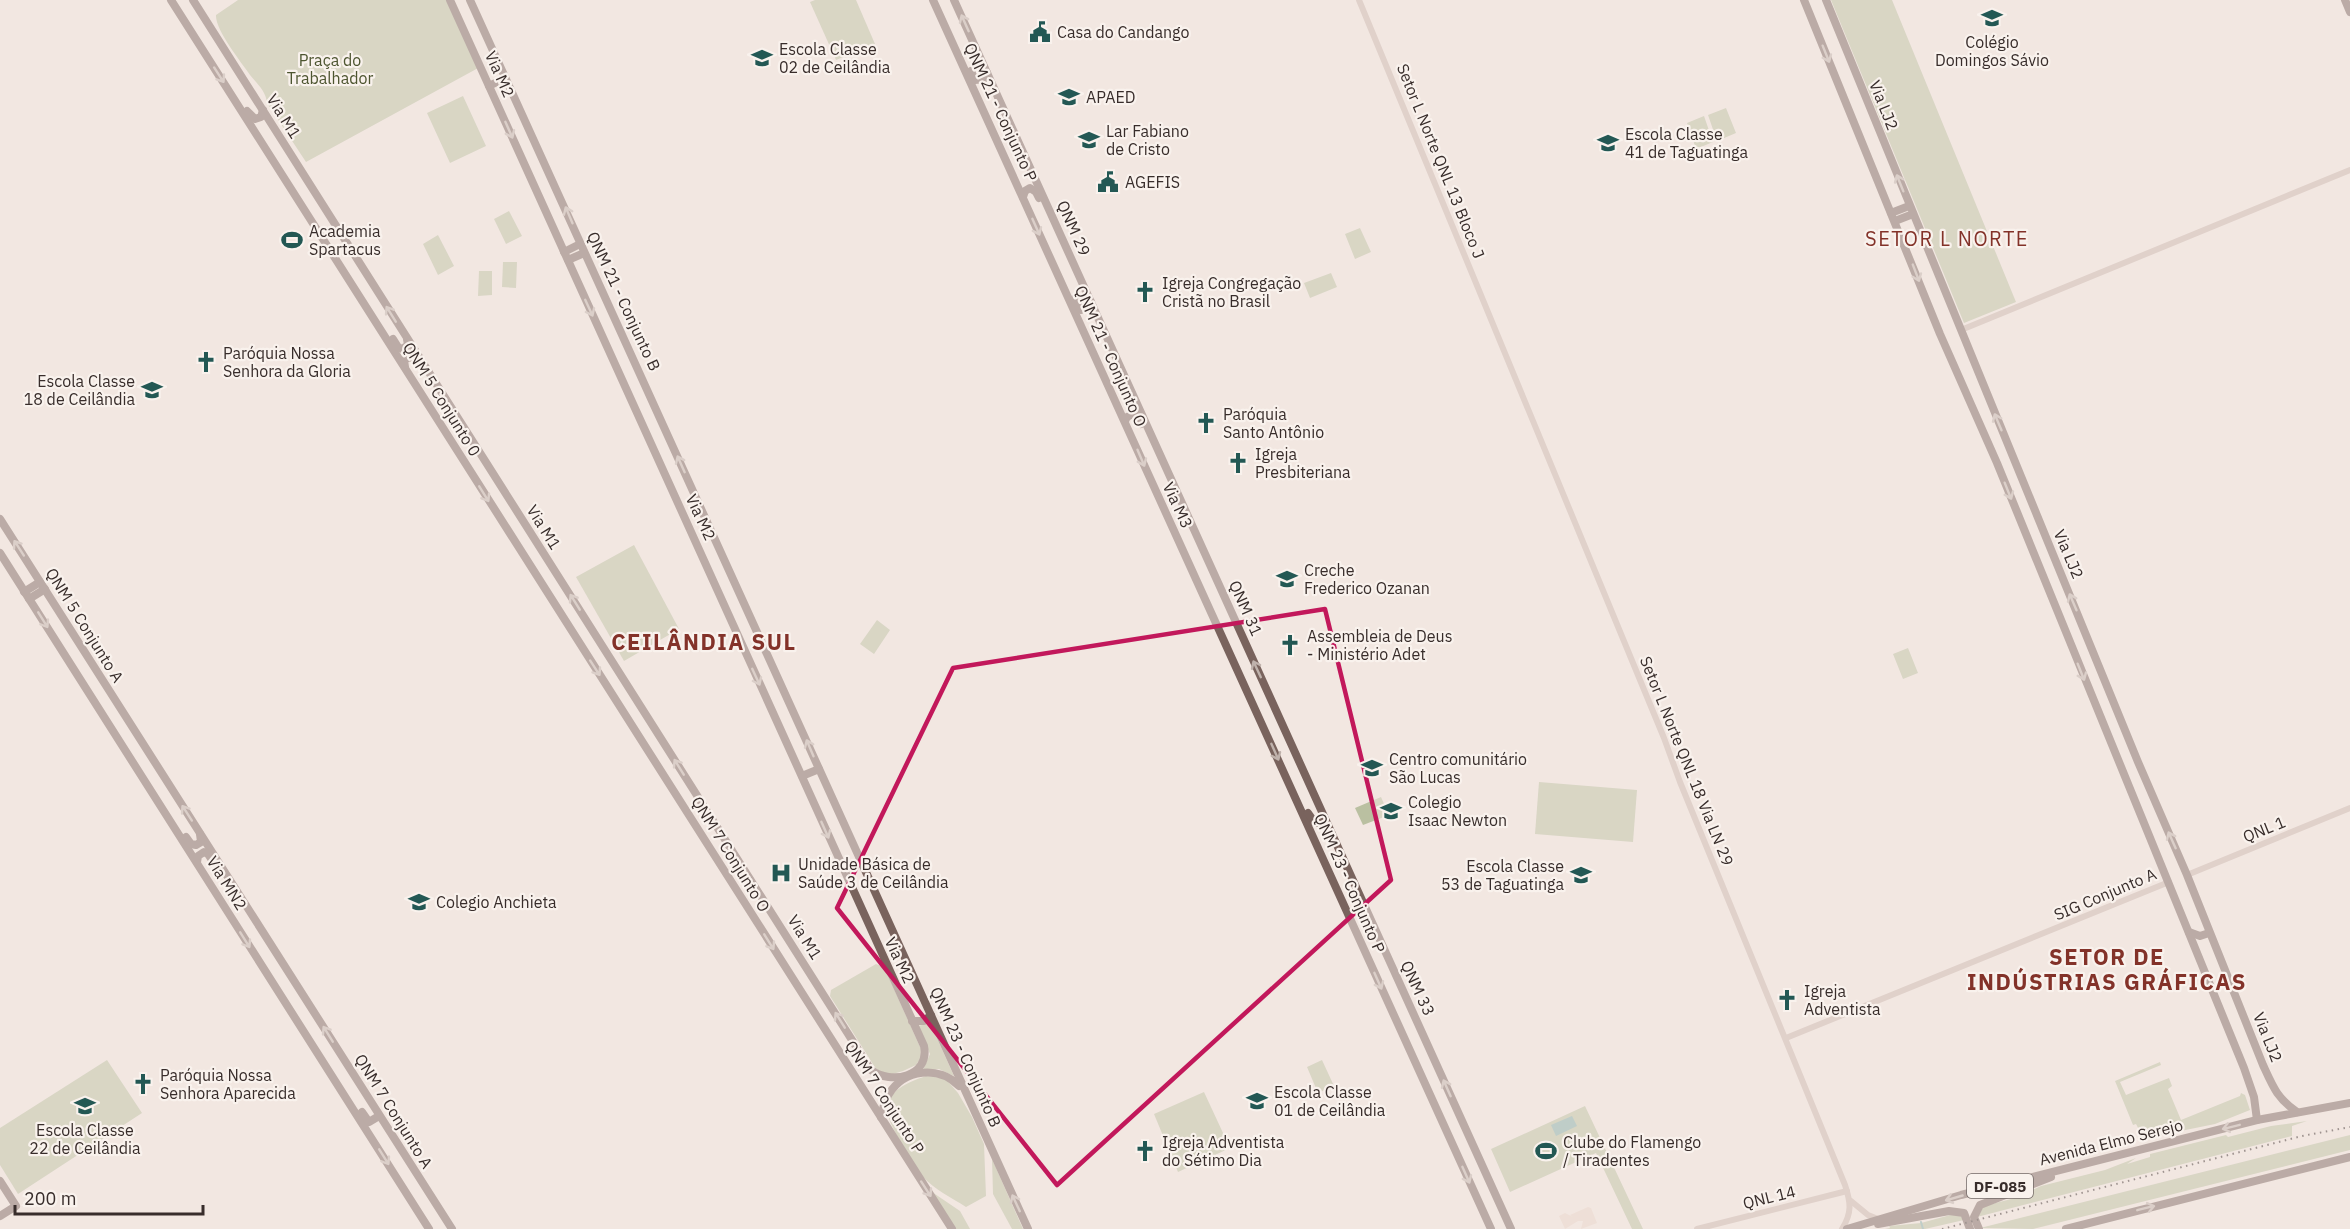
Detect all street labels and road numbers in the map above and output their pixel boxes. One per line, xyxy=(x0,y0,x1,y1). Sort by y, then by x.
street label: QNM 21 - Conjunto P xyxy=(960,39,1042,185)
street label: Via M2 xyxy=(481,48,519,100)
street label: Setor L Norte QNL 13 Bloco J xyxy=(1393,61,1489,261)
street label: Via LJ2 xyxy=(1865,77,1903,133)
street label: Via M1 xyxy=(263,90,305,142)
street label: QNM 29 xyxy=(1053,197,1095,259)
street label: QNM 21 - Conjunto B xyxy=(583,228,665,374)
street label: QNM 21 - Conjunto O xyxy=(1071,282,1151,430)
street label: QNM 5 Conjunto 0 xyxy=(399,338,485,460)
street label: Via M3 xyxy=(1159,479,1197,531)
street label: Via M2 xyxy=(682,491,720,543)
street label: Via M1 xyxy=(523,501,565,553)
street label: Via LJ2 xyxy=(2050,526,2088,582)
street label: QNM 5 Conjunto A xyxy=(42,564,128,686)
street label: QNM 31 xyxy=(1225,577,1267,639)
street label: Setor L Norte QNL 18 Via LN 29 xyxy=(1636,653,1738,869)
street label: QNM 7 Conjunto O xyxy=(687,792,775,916)
street label: QNM 23 - Conjunto P xyxy=(1310,810,1390,956)
street label: QNL 1 xyxy=(2240,811,2288,847)
street label: Via MN2 xyxy=(203,852,251,914)
street label: SIG Conjunto A xyxy=(2051,863,2159,925)
street label: Via M1 xyxy=(784,911,826,963)
street label: Via M2 xyxy=(881,934,919,986)
street label: QNM 33 xyxy=(1397,957,1439,1019)
street label: QNM 23 - Conjunto B xyxy=(926,984,1006,1130)
street label: Via LJ2 xyxy=(2249,1009,2287,1065)
street label: QNM 7 Conjunto P xyxy=(841,1037,929,1158)
street label: QNM 7 Conjunto A xyxy=(351,1050,437,1172)
street label: Avenida Elmo Serejo xyxy=(2037,1114,2185,1170)
road number: DF-085 xyxy=(1967,1174,2033,1198)
street label: QNL 14 xyxy=(1741,1181,1797,1213)

